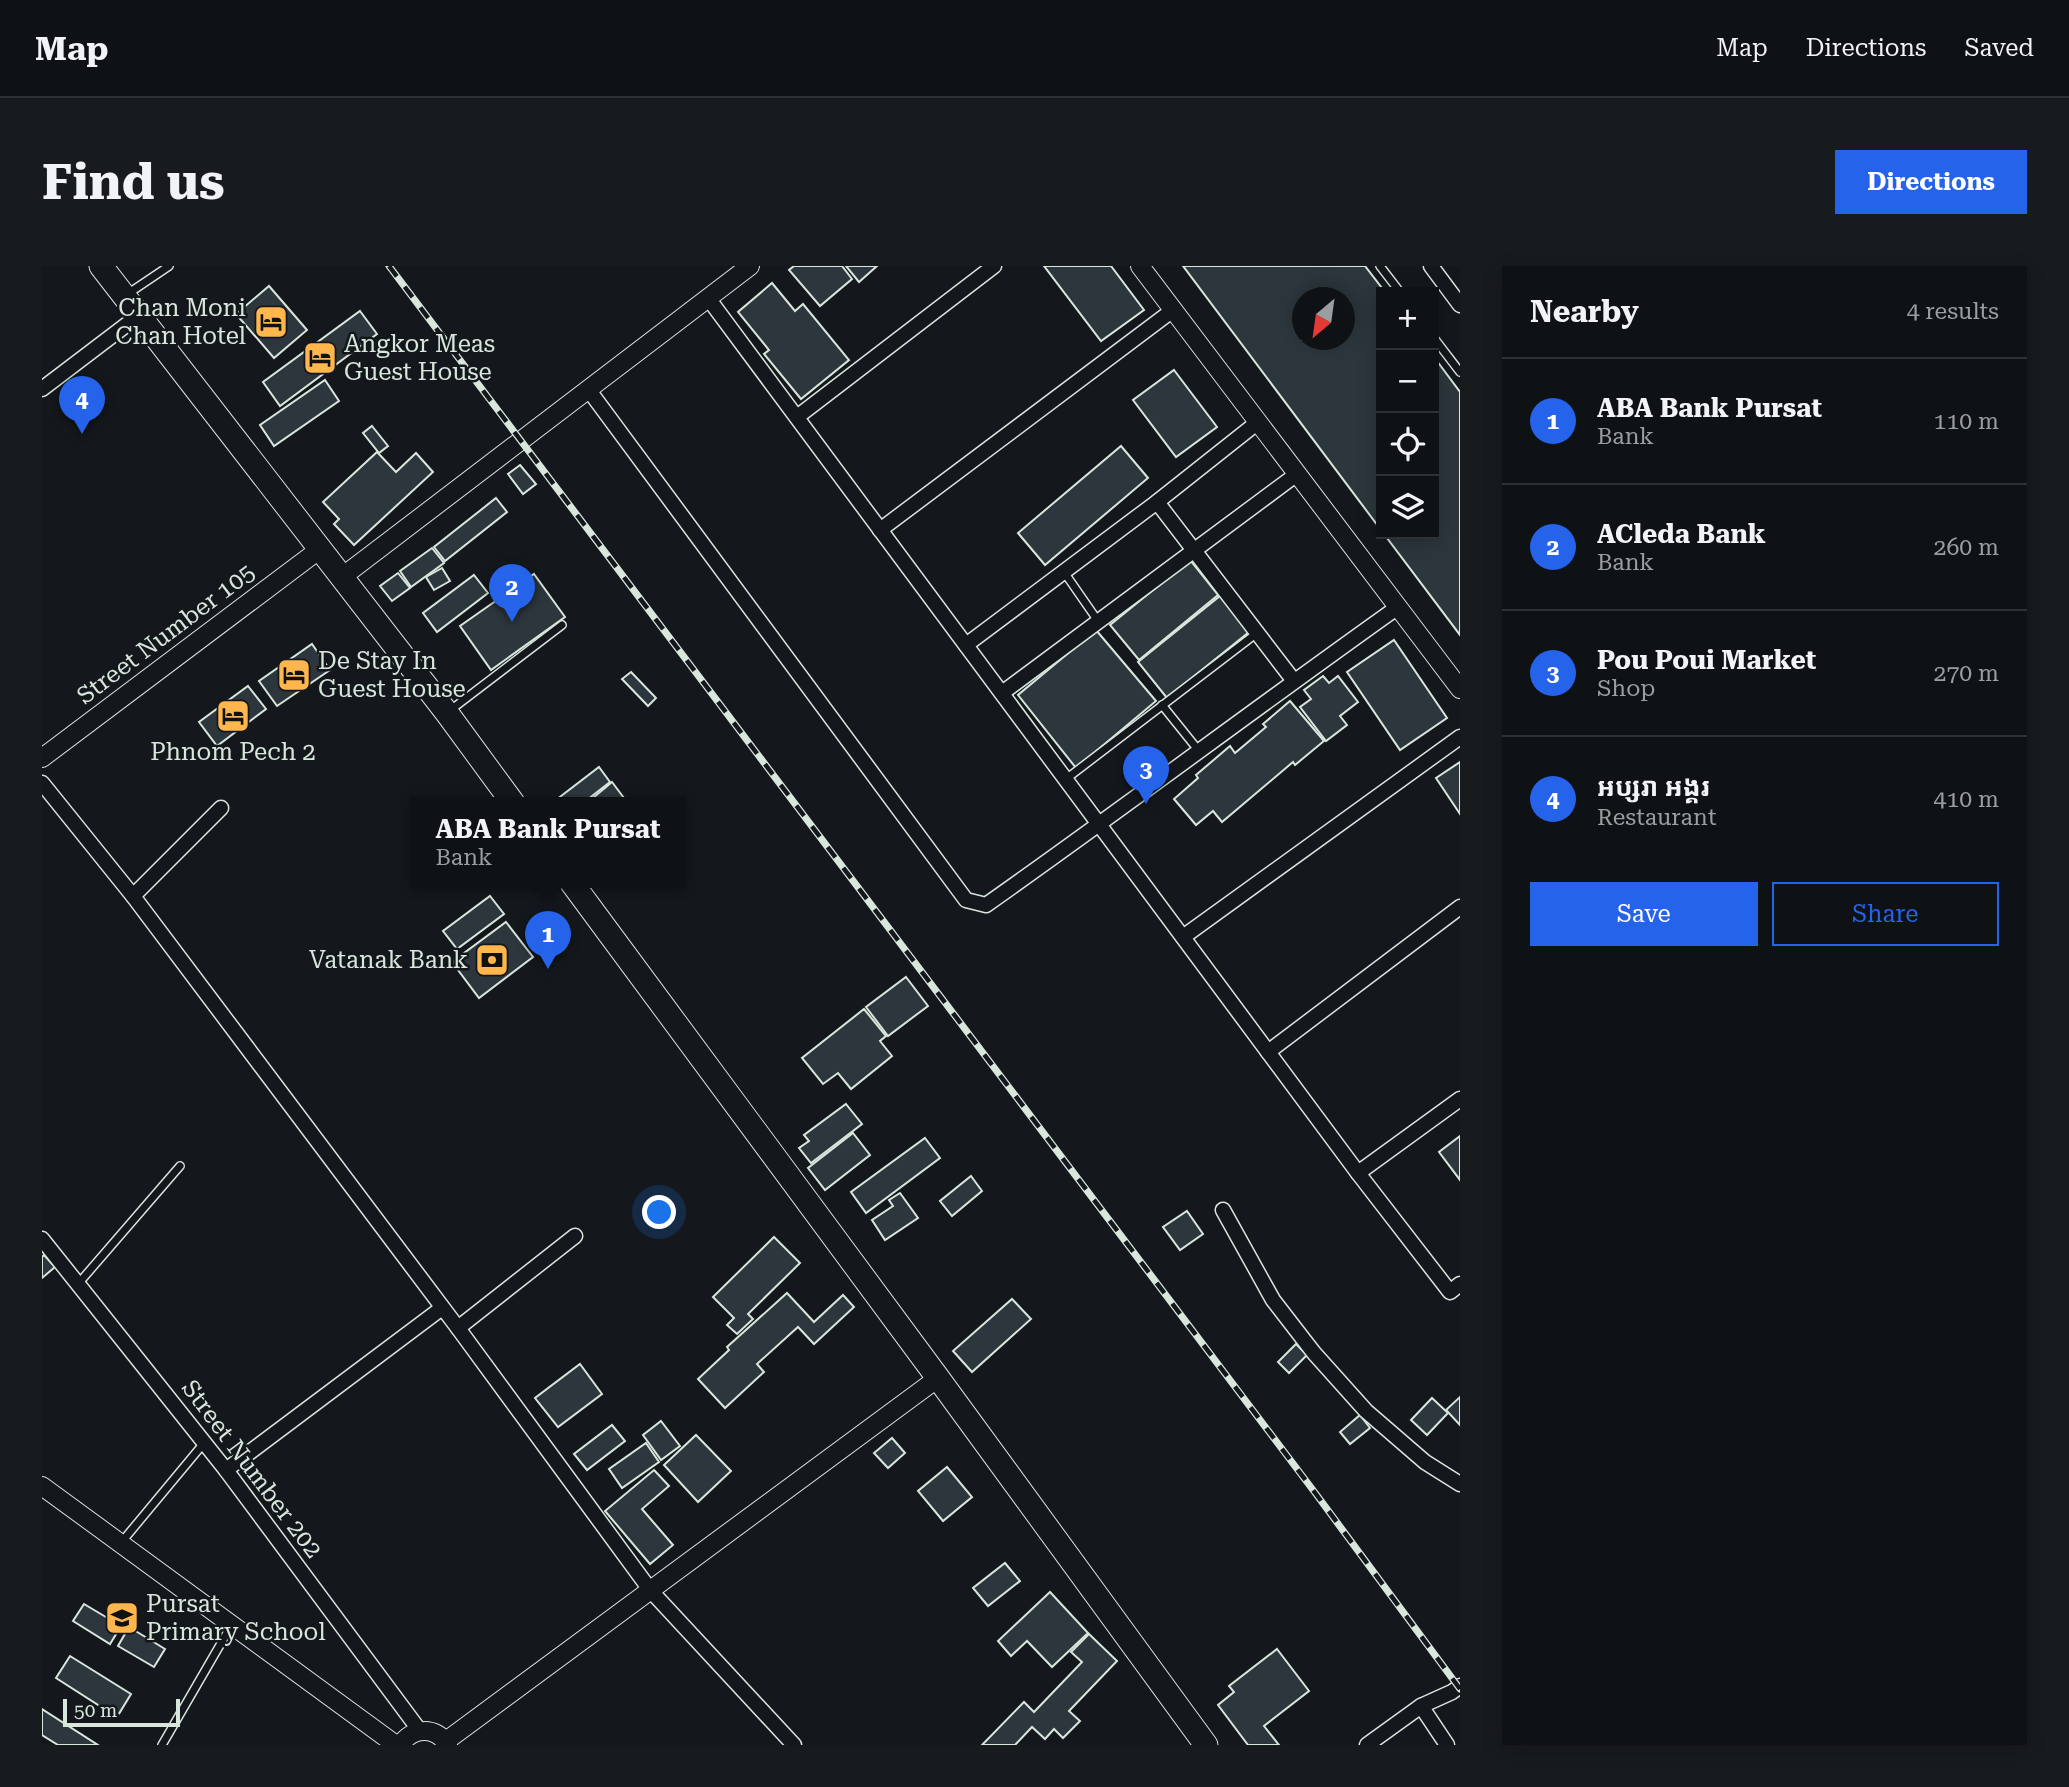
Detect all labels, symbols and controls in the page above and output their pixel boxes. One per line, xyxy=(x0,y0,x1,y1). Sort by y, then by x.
text: Map xyxy=(35,29,109,68)
text: Map xyxy=(1716,34,1768,62)
text: Directions xyxy=(1806,34,1926,62)
text: Saved xyxy=(1964,34,2034,62)
button: Directions xyxy=(1835,150,2027,214)
text: Find us xyxy=(42,154,225,211)
north arrow xyxy=(1292,287,1355,350)
map controls xyxy=(1376,287,1439,539)
button: + xyxy=(1376,287,1439,350)
place label: Chan Moni Chan Hotel xyxy=(115,294,246,350)
text: Nearby xyxy=(1530,294,1639,329)
text: 4 results xyxy=(1907,298,1999,325)
hotel icon: Chan Moni Chan Hotel xyxy=(252,303,290,341)
place label: Angkor Meas Guest House xyxy=(344,330,495,386)
hotel icon: Angkor Meas Guest House xyxy=(301,339,339,377)
button: − xyxy=(1376,350,1439,413)
pin: 4 xyxy=(59,376,105,434)
text: ABA Bank Pursat xyxy=(1597,393,1822,423)
text: 1 xyxy=(1547,408,1559,435)
text: 110 m xyxy=(1934,408,1999,435)
button: locate xyxy=(1376,413,1439,476)
text: Bank xyxy=(1597,423,1654,450)
button: layers xyxy=(1376,476,1439,539)
text: ACleda Bank xyxy=(1597,519,1766,549)
text: 2 xyxy=(1547,534,1559,561)
text: 260 m xyxy=(1934,534,1999,561)
text: Bank xyxy=(1597,549,1654,576)
street label: Street Number 105 xyxy=(72,558,260,710)
pin: 2 xyxy=(489,564,535,622)
text: Pou Poui Market xyxy=(1597,645,1816,675)
place label: De Stay In Guest House xyxy=(318,647,466,703)
hotel icon: De Stay In Guest House xyxy=(275,656,313,694)
text: 3 xyxy=(1547,660,1559,687)
text: 270 m xyxy=(1934,660,1999,687)
text: Shop xyxy=(1597,675,1655,702)
hotel icon: Phnom Pech 2 xyxy=(214,697,252,735)
place label: Phnom Pech 2 xyxy=(150,738,316,766)
pin: 3 xyxy=(1123,746,1169,804)
text: អប្សរា អង្គរ xyxy=(1597,772,1710,802)
text: 4 xyxy=(1547,786,1559,813)
text: 410 m xyxy=(1934,786,1999,813)
popup xyxy=(410,797,686,888)
text: Restaurant xyxy=(1597,804,1716,831)
text: ABA Bank Pursat xyxy=(435,814,661,844)
text: Bank xyxy=(435,844,492,871)
button: Save xyxy=(1530,882,1758,946)
button: Share xyxy=(1772,882,1999,946)
pin: 1 xyxy=(525,911,571,969)
bank icon: Vatanak Bank xyxy=(473,941,511,979)
place label: Vatanak Bank xyxy=(309,946,468,974)
your location xyxy=(642,1195,676,1229)
street label: Street Number 202 xyxy=(176,1375,328,1563)
place label: Pursat Primary School xyxy=(146,1590,326,1646)
school or university icon: Pursat Primary School xyxy=(103,1599,141,1637)
scale bar xyxy=(63,1696,180,1728)
text: 50 m xyxy=(74,1699,117,1722)

